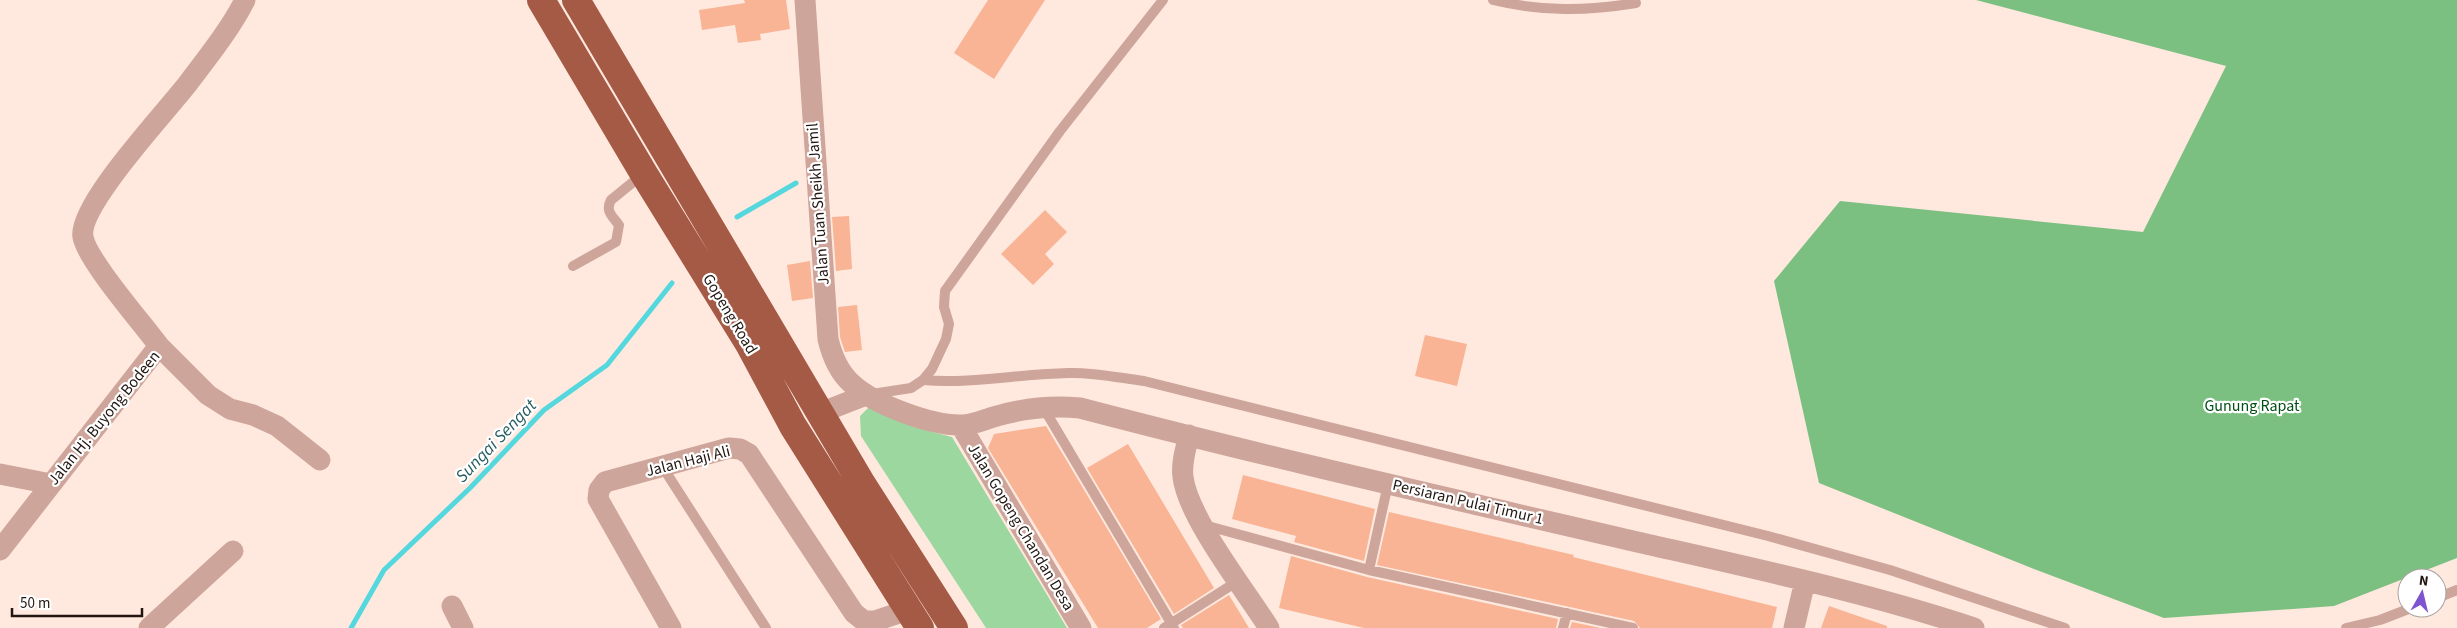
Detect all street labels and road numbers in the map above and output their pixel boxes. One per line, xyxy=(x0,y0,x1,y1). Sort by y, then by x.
street label: Jalan Tuan Sheikh Jamil xyxy=(801,122,835,286)
street label: Gopeng Road xyxy=(697,270,763,358)
street label: Jalan Hj. Buyong Bodeen xyxy=(43,346,165,490)
street label: Jalan Gopeng Chandan Desa xyxy=(962,439,1080,615)
street label: Jalan Haji Ali xyxy=(644,440,732,482)
street label: Persiaran Pulai Timur 1 xyxy=(1390,474,1546,530)

